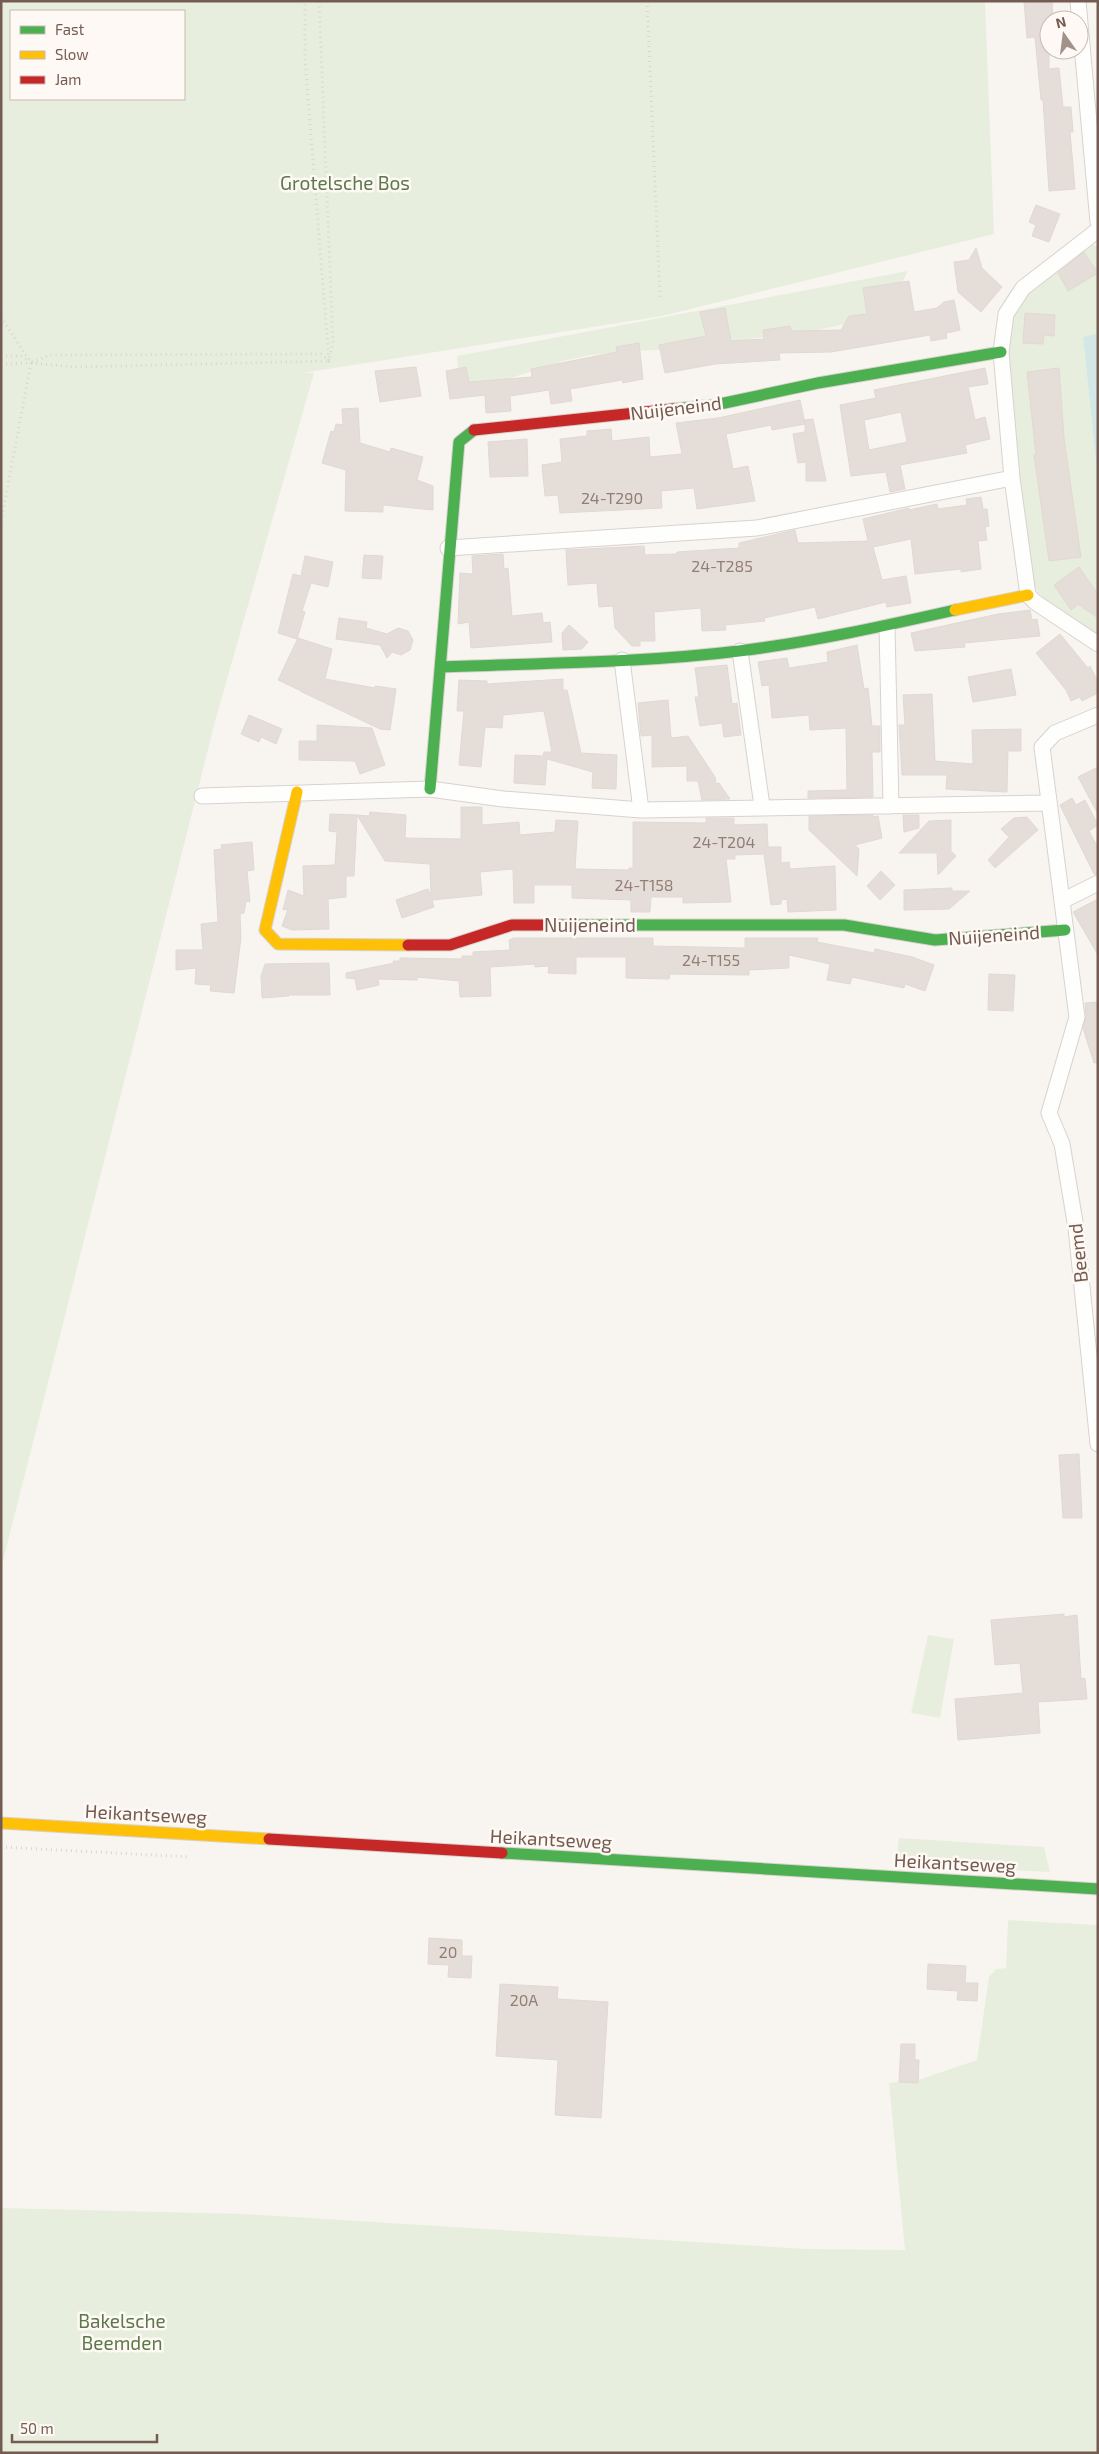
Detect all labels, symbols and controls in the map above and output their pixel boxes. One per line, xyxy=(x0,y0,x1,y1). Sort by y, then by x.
legend xyxy=(10,10,185,100)
north arrow xyxy=(1039,10,1089,60)
text: N xyxy=(1054,12,1068,31)
text: Fast xyxy=(55,20,85,38)
text: Slow xyxy=(55,45,89,63)
text: Jam xyxy=(55,70,81,88)
park label: Grotelsche Bos xyxy=(280,171,410,194)
street label: Nuijeneind xyxy=(629,390,723,425)
house number: 24-T290 xyxy=(581,488,643,507)
house number: 24-T285 xyxy=(691,556,753,575)
house number: 24-T204 xyxy=(693,832,756,851)
house number: 24-T158 xyxy=(614,875,674,894)
street label: Nuijeneind xyxy=(544,913,636,936)
street label: Nuijeneind xyxy=(947,920,1041,949)
house number: 24-T155 xyxy=(682,950,740,969)
street label: Beemd xyxy=(1063,1222,1092,1284)
street label: Heikantseweg xyxy=(84,1799,208,1828)
street label: Heikantseweg xyxy=(489,1824,613,1853)
street label: Heikantseweg xyxy=(893,1848,1017,1877)
house number: 20 xyxy=(439,1942,457,1961)
house number: 20A xyxy=(510,1990,538,2009)
park label: Bakelsche Beemden xyxy=(78,2309,166,2354)
scale bar xyxy=(12,2412,158,2444)
text: 50 m xyxy=(20,2419,54,2437)

